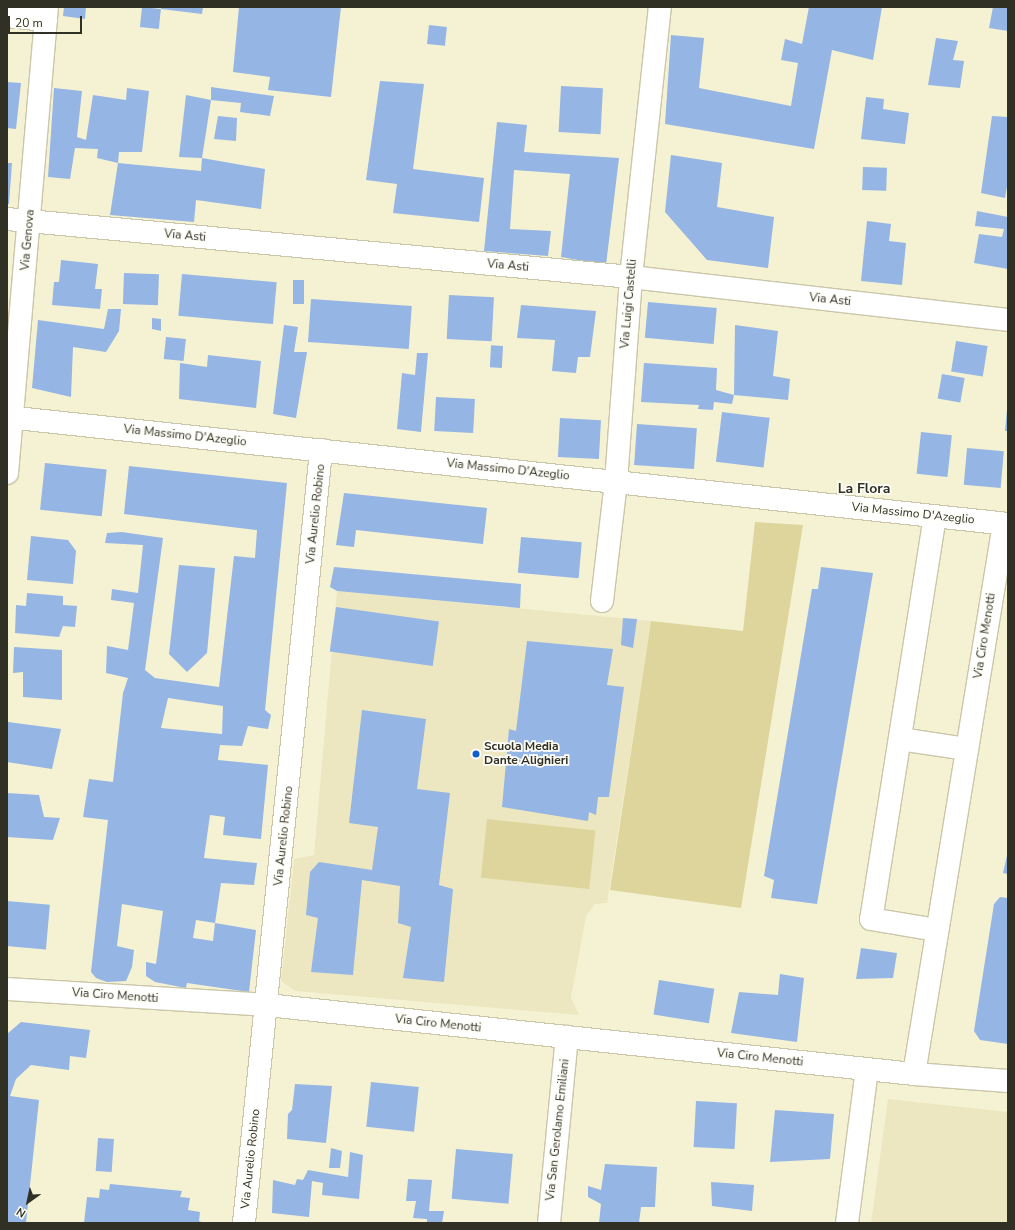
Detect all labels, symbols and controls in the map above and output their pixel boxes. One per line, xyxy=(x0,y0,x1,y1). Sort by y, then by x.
scale bar xyxy=(10,8,84,34)
text: 20 m xyxy=(15,15,43,31)
street label: Via Genova xyxy=(18,209,38,271)
street label: Via Asti xyxy=(164,227,206,245)
street label: Via Asti xyxy=(487,257,529,275)
street label: Via Luigi Castelli xyxy=(618,259,640,349)
street label: Via Asti xyxy=(808,291,852,309)
street label: Via Massimo D'Azeglio xyxy=(123,422,247,450)
street label: Via Massimo D'Azeglio xyxy=(446,456,570,484)
street label: Via Aurelio Robino xyxy=(304,463,328,565)
district label: La Flora xyxy=(838,481,890,497)
street label: Via Massimo D'Azeglio xyxy=(851,500,975,528)
street label: Via Ciro Menotti xyxy=(971,592,999,680)
place label: Scuola Media Dante Alighieri xyxy=(484,740,568,768)
marker: Scuola Media Dante Alighieri xyxy=(471,749,481,759)
street label: Via Aurelio Robino xyxy=(272,785,296,887)
street label: Via Ciro Menotti xyxy=(71,986,159,1006)
street label: Via Ciro Menotti xyxy=(394,1012,482,1036)
street label: Via Ciro Menotti xyxy=(716,1046,804,1070)
street label: Via San Gerolamo Emiliani xyxy=(543,1058,573,1202)
street label: Via Aurelio Robino xyxy=(239,1108,263,1210)
north arrow xyxy=(8,1182,48,1222)
text: N xyxy=(14,1204,29,1221)

